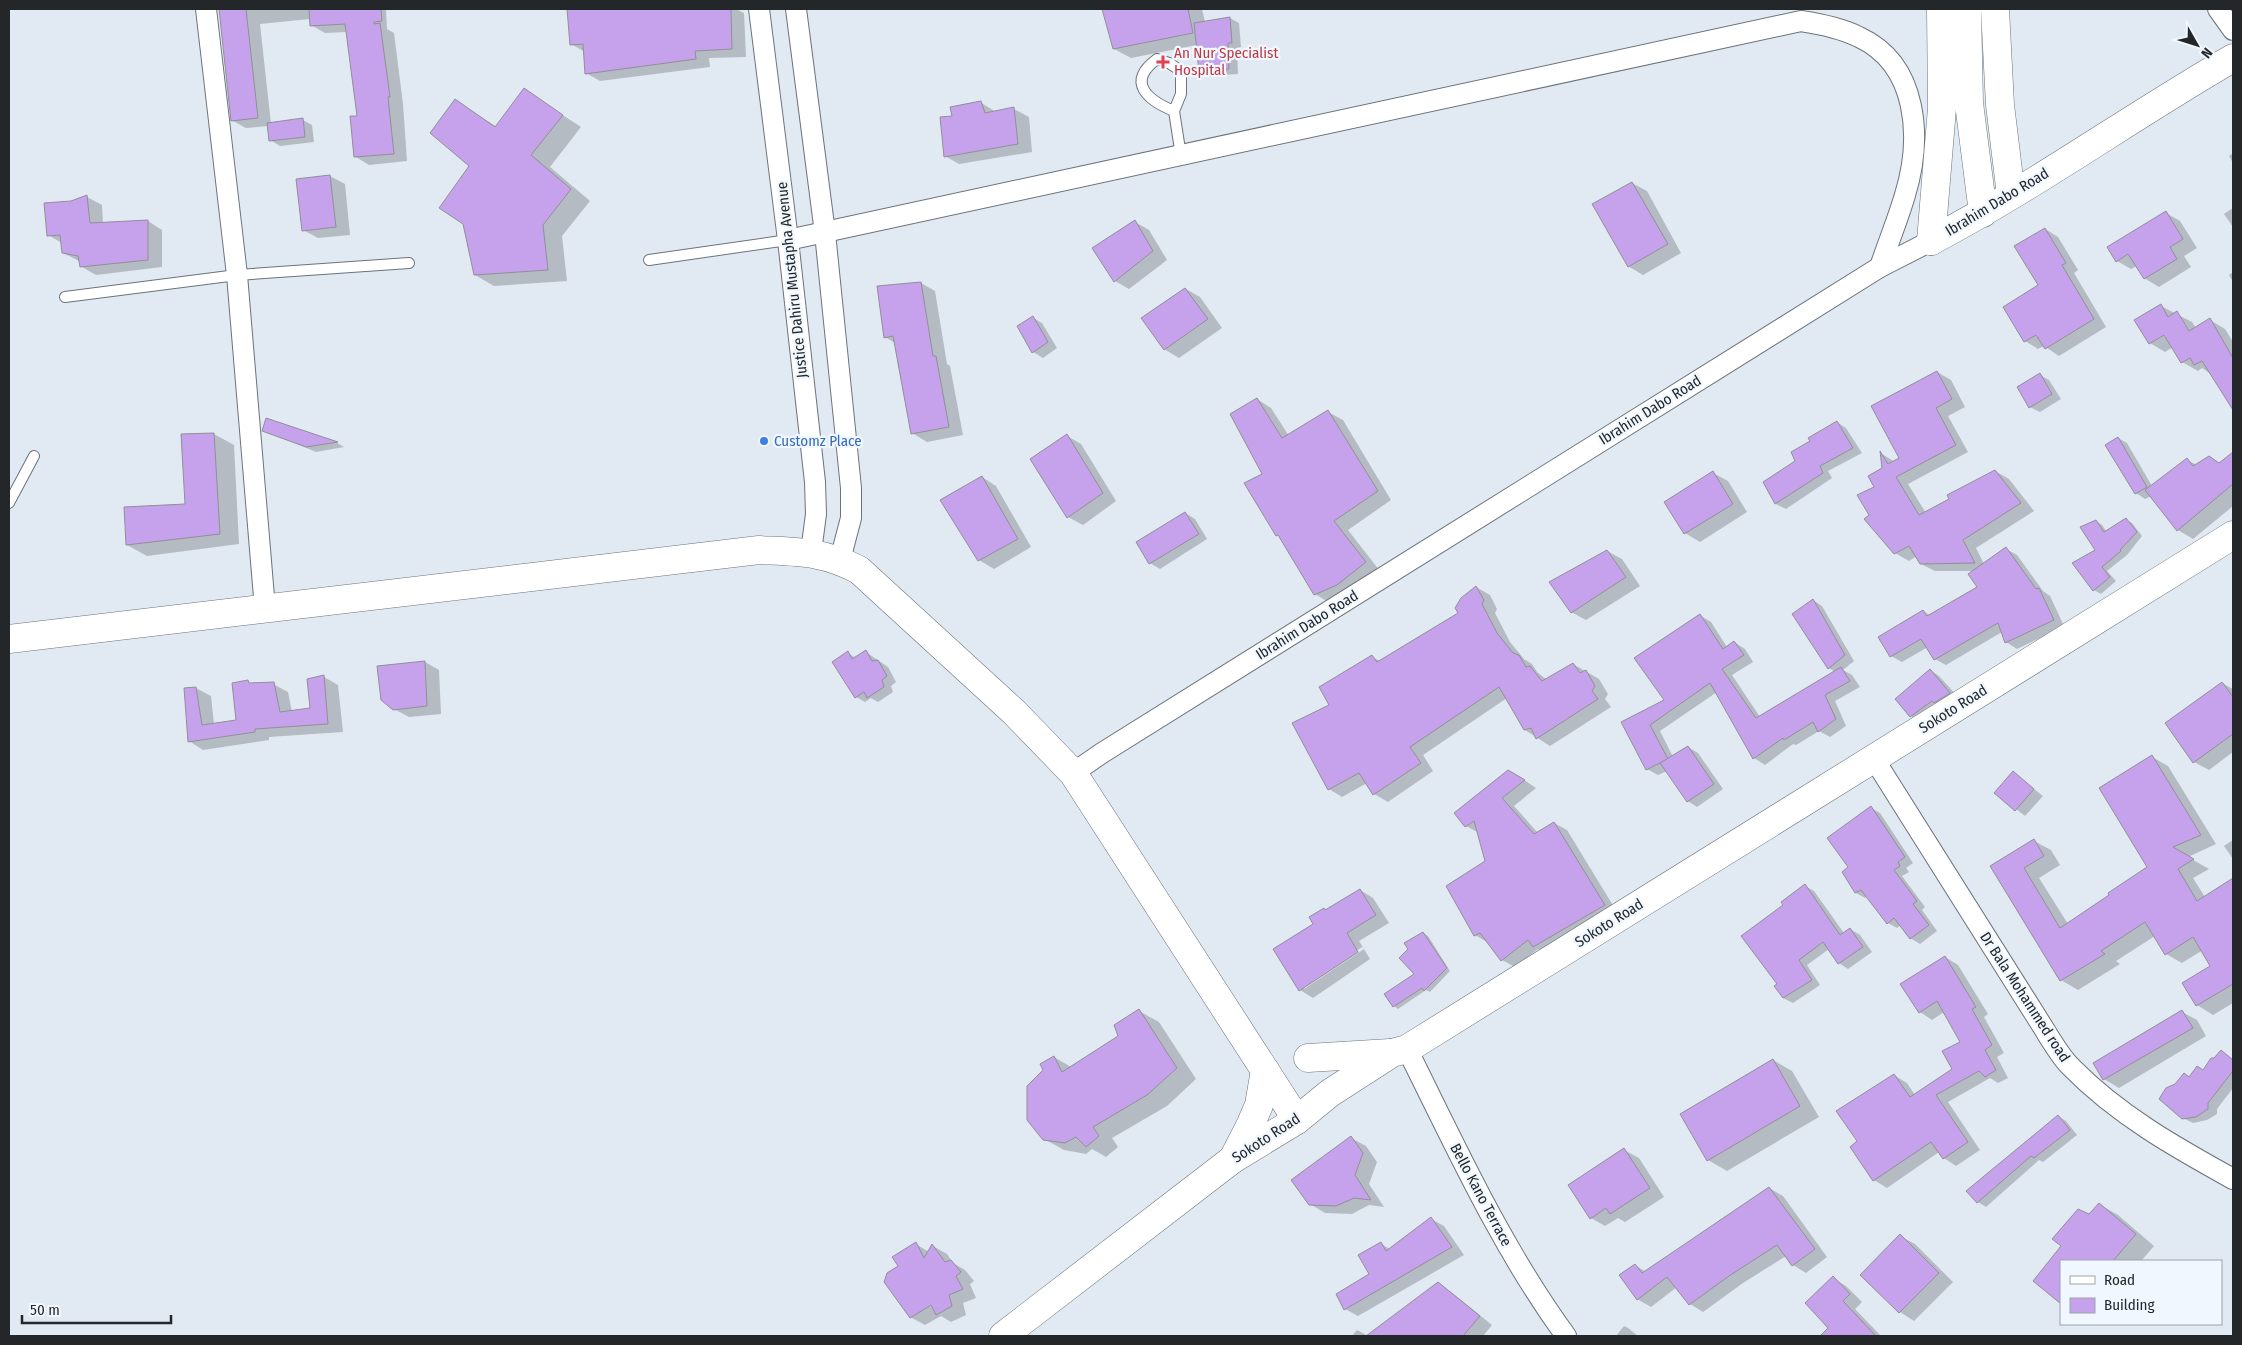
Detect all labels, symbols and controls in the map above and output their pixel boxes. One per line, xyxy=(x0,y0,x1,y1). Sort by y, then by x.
north arrow xyxy=(2172,20,2222,70)
place label: An Nur Specialist Hospital xyxy=(1174,44,1278,79)
text: N xyxy=(2197,44,2216,61)
marker: An Nur Specialist Hospital xyxy=(1156,55,1170,69)
street label: Ibrahim Dabo Road xyxy=(1942,164,2052,240)
street label: Justice Dahiru Mustapha Avenue xyxy=(773,181,811,379)
street label: Ibrahim Dabo Road xyxy=(1596,371,1704,449)
place label: Customz Place xyxy=(774,432,862,450)
marker: Customz Place xyxy=(758,435,770,447)
street label: Ibrahim Dabo Road xyxy=(1253,586,1361,664)
street label: Sokoto Road xyxy=(1915,681,1991,737)
street label: Sokoto Road xyxy=(1571,895,1647,951)
street label: Dr Bala Mohammed road xyxy=(1976,929,2074,1065)
street label: Sokoto Road xyxy=(1229,1109,1303,1167)
street label: Bello Kano Terrace xyxy=(1446,1141,1516,1249)
legend xyxy=(2060,1260,2222,1325)
text: Road xyxy=(2104,1271,2135,1289)
scale bar xyxy=(22,1292,171,1324)
text: Building xyxy=(2104,1296,2155,1314)
text: 50 m xyxy=(30,1301,60,1319)

